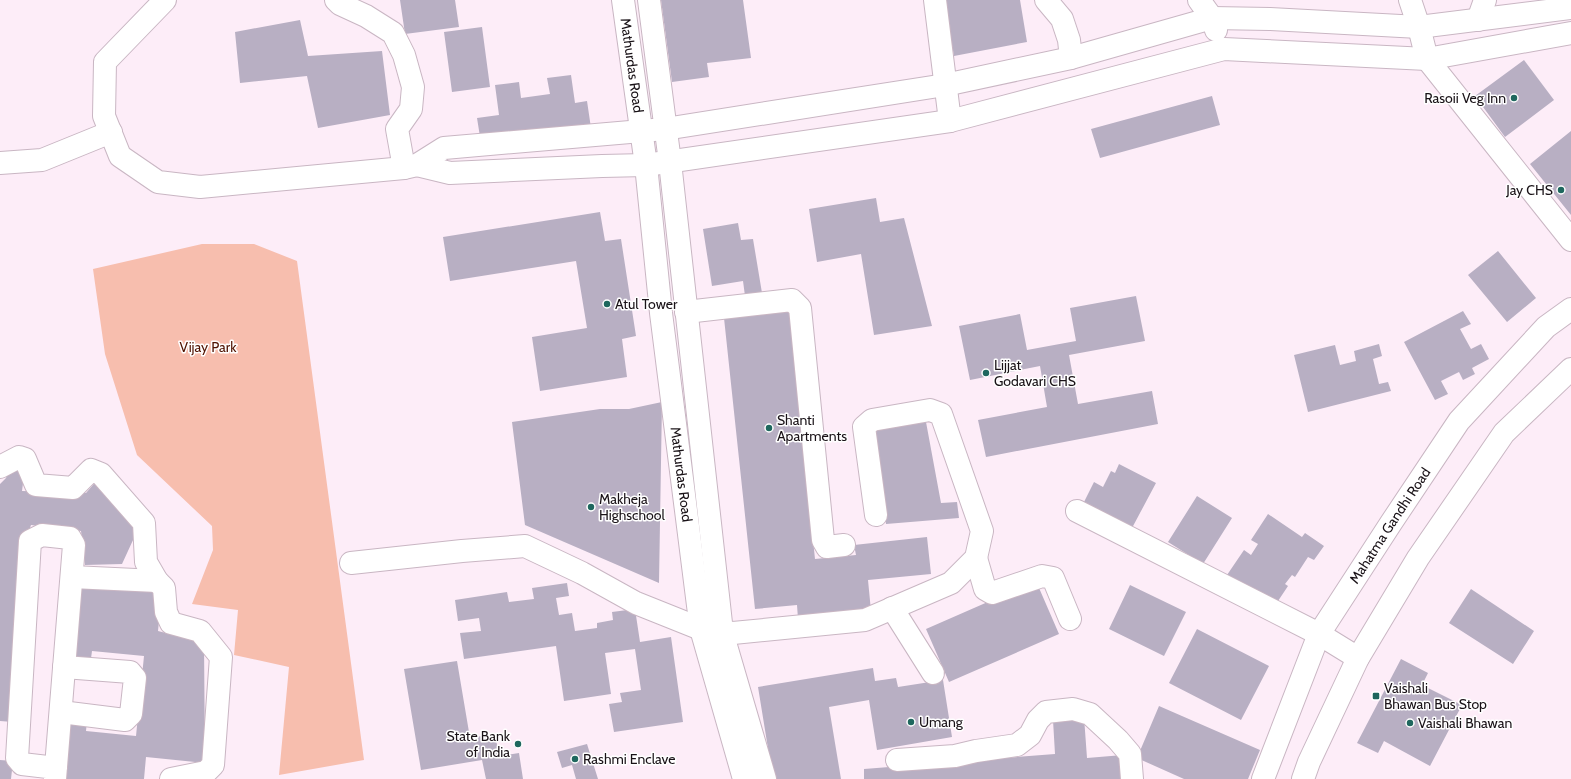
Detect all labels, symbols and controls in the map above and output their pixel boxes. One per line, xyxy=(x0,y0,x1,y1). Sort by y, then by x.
street label: Mathurdas Road xyxy=(617,17,648,114)
place label: Rasoii Veg Inn xyxy=(1424,89,1506,107)
marker: Rasoii Veg Inn xyxy=(1509,93,1519,103)
place label: Jay CHS xyxy=(1505,181,1553,199)
marker: Jay CHS xyxy=(1556,185,1566,195)
place label: Atul Tower xyxy=(615,295,678,313)
marker: Atul Tower xyxy=(602,299,612,309)
park label: Vijay Park xyxy=(180,338,237,356)
place label: Lijjat Godavari CHS xyxy=(994,356,1076,390)
marker: Lijjat Godavari CHS xyxy=(981,368,991,378)
place label: Shanti Apartments xyxy=(777,411,847,445)
marker: Shanti Apartments xyxy=(764,423,774,433)
street label: Mathurdas Road xyxy=(666,426,696,523)
street label: Mahatma Gandhi Road xyxy=(1345,464,1434,587)
place label: Makheja Highschool xyxy=(599,490,665,524)
marker: Makheja Highschool xyxy=(586,502,596,512)
place label: Vaishali Bhawan Bus Stop xyxy=(1384,679,1487,713)
marker: Vaishali Bhawan Bus Stop xyxy=(1371,691,1381,701)
place label: Umang xyxy=(919,713,964,731)
place label: Vaishali Bhawan xyxy=(1418,714,1512,732)
marker: Umang xyxy=(906,717,916,727)
marker: Vaishali Bhawan xyxy=(1405,718,1415,728)
place label: State Bank of India xyxy=(447,727,511,761)
marker: State Bank of India xyxy=(513,739,523,749)
place label: Rashmi Enclave xyxy=(583,750,675,768)
marker: Rashmi Enclave xyxy=(570,754,580,764)

